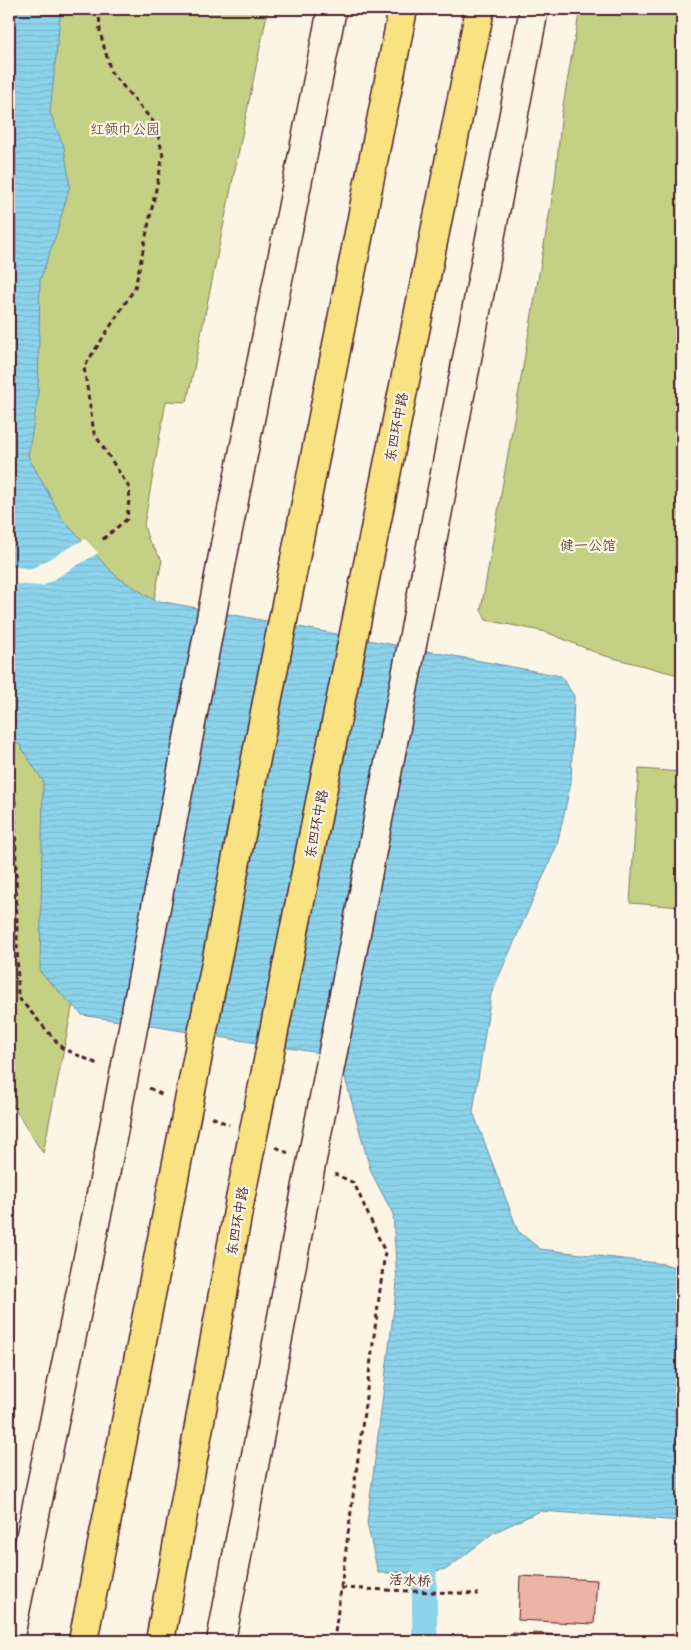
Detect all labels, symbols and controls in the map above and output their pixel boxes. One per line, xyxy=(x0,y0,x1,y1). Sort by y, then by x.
park label: 红领巾公园 xyxy=(90,119,160,138)
street label: 东四环中路 xyxy=(380,391,412,463)
park label: 健一公馆 xyxy=(560,535,616,554)
street label: 东四环中路 xyxy=(300,788,332,860)
street label: 东四环中路 xyxy=(221,1185,252,1257)
street label: 活水桥 xyxy=(389,1569,431,1590)

